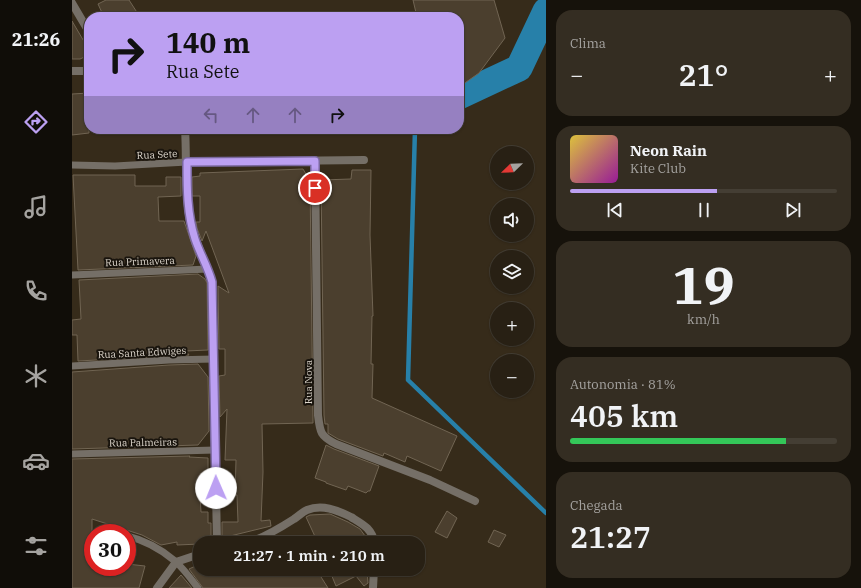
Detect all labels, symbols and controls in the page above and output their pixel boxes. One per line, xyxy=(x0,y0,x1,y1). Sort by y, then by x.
text: 140 m xyxy=(166,24,250,61)
text: 21:26 xyxy=(12,28,60,51)
icon: right xyxy=(100,28,152,80)
text: Clima xyxy=(570,35,606,52)
text: 21° xyxy=(678,55,729,94)
text: Rua Sete xyxy=(166,60,239,83)
text: − xyxy=(570,60,583,89)
text: + xyxy=(824,60,837,89)
icon: left xyxy=(200,104,222,126)
icon: ahead xyxy=(242,104,264,126)
icon: ahead xyxy=(284,104,306,126)
icon: right xyxy=(326,104,348,126)
icon: directions xyxy=(22,108,50,136)
text: Neon Rain xyxy=(630,141,707,160)
north arrow xyxy=(490,146,534,190)
map controls xyxy=(490,146,534,398)
street label: Rua Sete xyxy=(136,147,178,162)
text: Kite Club xyxy=(630,160,686,177)
pin xyxy=(298,171,332,205)
icon: arrive xyxy=(304,177,326,199)
icon: music xyxy=(22,193,50,221)
button: sound xyxy=(490,198,534,242)
icon: previous xyxy=(604,199,626,221)
icon: pause xyxy=(693,199,715,221)
icon: next xyxy=(782,199,804,221)
button: layers xyxy=(490,250,534,294)
text: 19 xyxy=(672,251,735,318)
street label: Rua Primavera xyxy=(105,254,176,269)
icon: phone xyxy=(22,277,50,305)
button: + xyxy=(490,302,534,346)
text: km/h xyxy=(687,311,720,328)
street label: Rua Santa Edwiges xyxy=(97,344,187,361)
button: − xyxy=(490,354,534,398)
street label: Rua Nova xyxy=(302,359,315,404)
icon: climate xyxy=(22,362,50,390)
text: Autonomia · 81% xyxy=(570,376,676,393)
text: 405 km xyxy=(570,396,678,435)
street label: Rua Palmeiras xyxy=(109,435,177,450)
icon: car xyxy=(22,447,50,475)
position arrow xyxy=(195,467,237,509)
text: Chegada xyxy=(570,497,623,514)
text: 21:27 xyxy=(570,517,651,556)
speed limit sign: 30 xyxy=(84,524,136,576)
icon: filters xyxy=(22,532,50,560)
text: 21:27 · 1 min · 210 m xyxy=(233,546,385,565)

